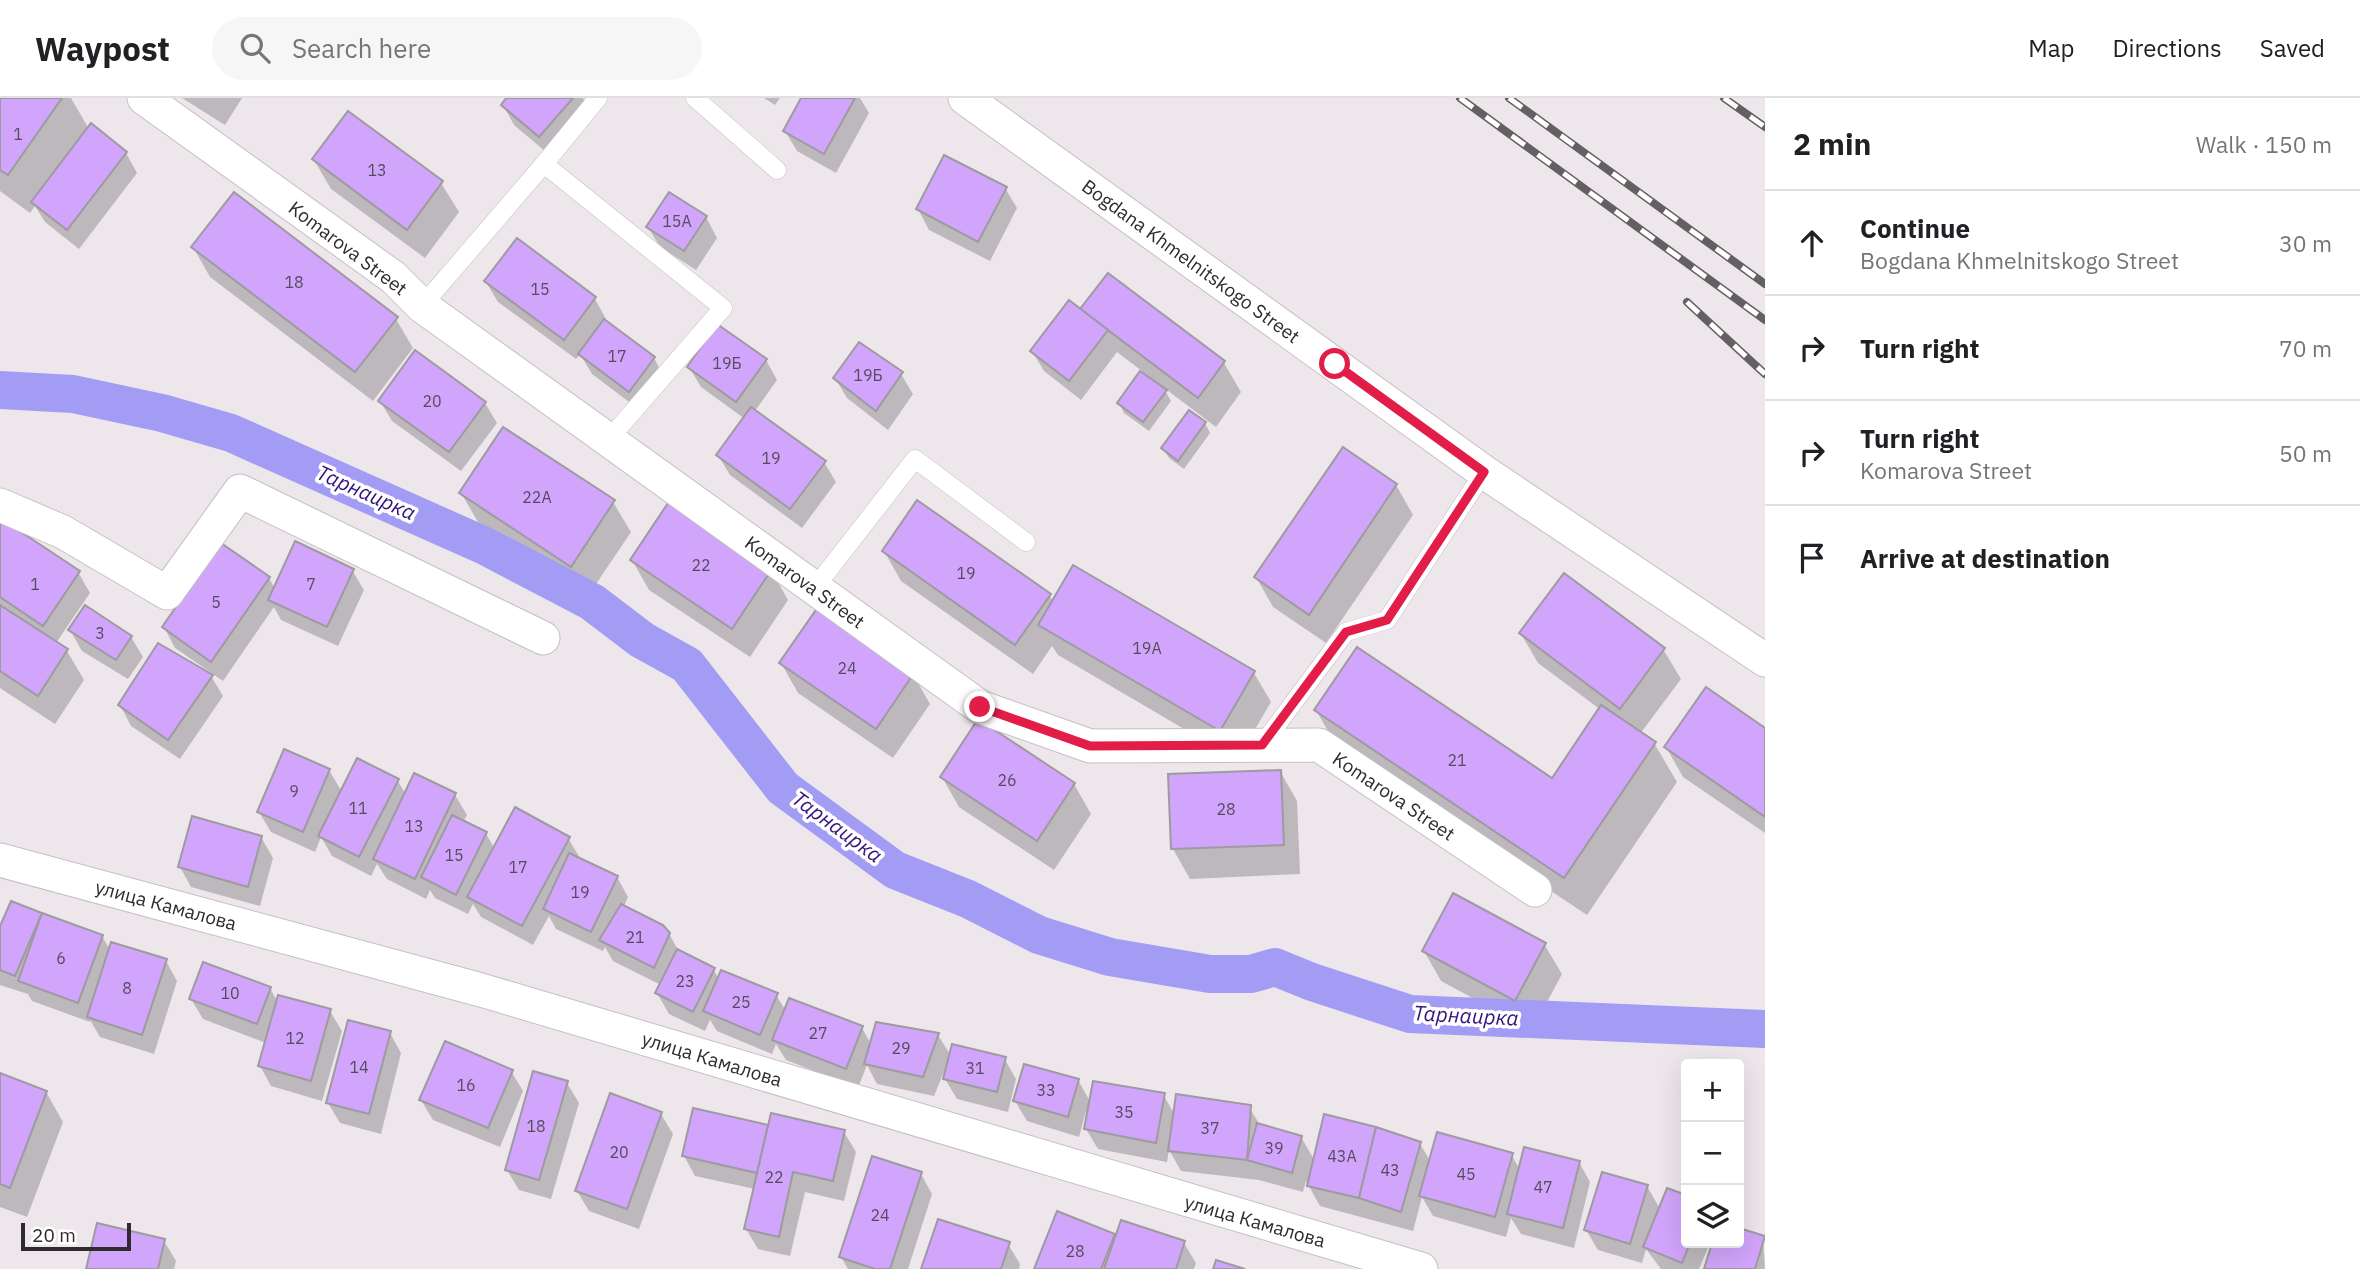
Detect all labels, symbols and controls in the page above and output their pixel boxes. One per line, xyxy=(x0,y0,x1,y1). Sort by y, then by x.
search box xyxy=(212,17,702,80)
text: Waypost xyxy=(35,27,170,70)
icon: search xyxy=(236,29,274,67)
text: Search here xyxy=(292,31,431,65)
text: Map xyxy=(2028,32,2074,64)
text: Directions xyxy=(2112,32,2222,64)
text: Saved xyxy=(2260,32,2325,64)
house number: 1 xyxy=(13,124,23,144)
text: 2 min xyxy=(1793,124,1871,163)
text: Walk · 150 m xyxy=(2196,129,2332,159)
house number: 13 xyxy=(367,160,387,180)
street label: Bogdana Khmelnitskogo Street xyxy=(1077,174,1305,348)
street label: Komarova Street xyxy=(284,196,412,300)
house number: 15А xyxy=(662,211,692,231)
text: Continue xyxy=(1860,211,1970,245)
icon: ahead xyxy=(1793,224,1831,262)
text: 30 m xyxy=(2279,228,2332,258)
text: Bogdana Khmelnitskogo Street xyxy=(1860,245,2179,275)
house number: 18 xyxy=(284,272,304,292)
house number: 15 xyxy=(530,279,550,299)
icon: right xyxy=(1793,329,1831,367)
text: Turn right xyxy=(1860,331,1979,365)
text: 70 m xyxy=(2279,333,2332,363)
house number: 17 xyxy=(607,346,627,366)
route start xyxy=(1319,348,1350,379)
house number: 19Б xyxy=(712,353,742,373)
house number: 19Б xyxy=(853,365,883,385)
house number: 20 xyxy=(422,391,442,411)
text: Turn right xyxy=(1860,421,1979,455)
icon: right xyxy=(1793,434,1831,472)
text: 50 m xyxy=(2279,438,2332,468)
house number: 19 xyxy=(761,448,781,468)
text: Komarova Street xyxy=(1860,455,2032,485)
water label: Тарнаирка xyxy=(313,458,420,526)
house number: 22А xyxy=(522,487,552,507)
street label: Komarova Street xyxy=(740,530,870,634)
icon: arrive xyxy=(1793,539,1831,577)
text: Arrive at destination xyxy=(1860,541,2110,575)
house number: 22 xyxy=(691,555,711,575)
house number: 19 xyxy=(956,563,976,583)
house number: 1 xyxy=(30,574,40,594)
house number: 7 xyxy=(306,574,316,594)
house number: 5 xyxy=(211,592,221,612)
house number: 3 xyxy=(95,623,105,643)
house number: 19А xyxy=(1132,638,1162,658)
house number: 24 xyxy=(837,658,857,678)
route end xyxy=(964,691,995,722)
street label: Komarova Street xyxy=(1328,746,1460,846)
house number: 21 xyxy=(1447,750,1467,770)
house number: 26 xyxy=(997,770,1017,790)
house number: 9 xyxy=(289,781,299,801)
water label: Тарнаирка xyxy=(787,784,888,868)
house number: 11 xyxy=(348,798,368,818)
house number: 28 xyxy=(1216,799,1236,819)
house number: 13 xyxy=(404,816,424,836)
house number: 15 xyxy=(444,845,464,865)
house number: 17 xyxy=(508,857,528,877)
street label: улица Камалова xyxy=(93,875,239,935)
house number: 19 xyxy=(570,882,590,902)
house number: 21 xyxy=(625,927,645,947)
house number: 6 xyxy=(56,948,66,968)
house number: 23 xyxy=(675,971,695,991)
house number: 8 xyxy=(122,978,132,998)
house number: 10 xyxy=(220,983,240,1003)
house number: 25 xyxy=(731,992,751,1012)
water label: Тарнаирка xyxy=(1413,998,1519,1032)
house number: 27 xyxy=(808,1023,828,1043)
street label: улица Камалова xyxy=(639,1026,785,1092)
house number: 12 xyxy=(285,1028,305,1048)
house number: 29 xyxy=(891,1038,911,1058)
house number: 14 xyxy=(349,1057,369,1077)
house number: 31 xyxy=(965,1058,985,1078)
map controls xyxy=(1681,1059,1744,1248)
button: + xyxy=(1681,1059,1744,1122)
house number: 16 xyxy=(456,1075,476,1095)
house number: 33 xyxy=(1036,1080,1056,1100)
house number: 35 xyxy=(1114,1102,1134,1122)
house number: 18 xyxy=(526,1116,546,1136)
house number: 37 xyxy=(1200,1118,1220,1138)
button: − xyxy=(1681,1122,1744,1185)
house number: 39 xyxy=(1264,1138,1284,1158)
house number: 20 xyxy=(609,1142,629,1162)
house number: 43А xyxy=(1327,1146,1357,1166)
house number: 43 xyxy=(1380,1160,1400,1180)
house number: 45 xyxy=(1456,1164,1476,1184)
house number: 22 xyxy=(764,1167,784,1187)
house number: 47 xyxy=(1533,1177,1553,1197)
button: layers xyxy=(1681,1185,1744,1248)
street label: улица Камалова xyxy=(1182,1189,1328,1253)
house number: 24 xyxy=(870,1205,890,1225)
scale bar xyxy=(21,1220,131,1252)
text: 20 m xyxy=(32,1223,76,1247)
house number: 28 xyxy=(1065,1241,1085,1261)

